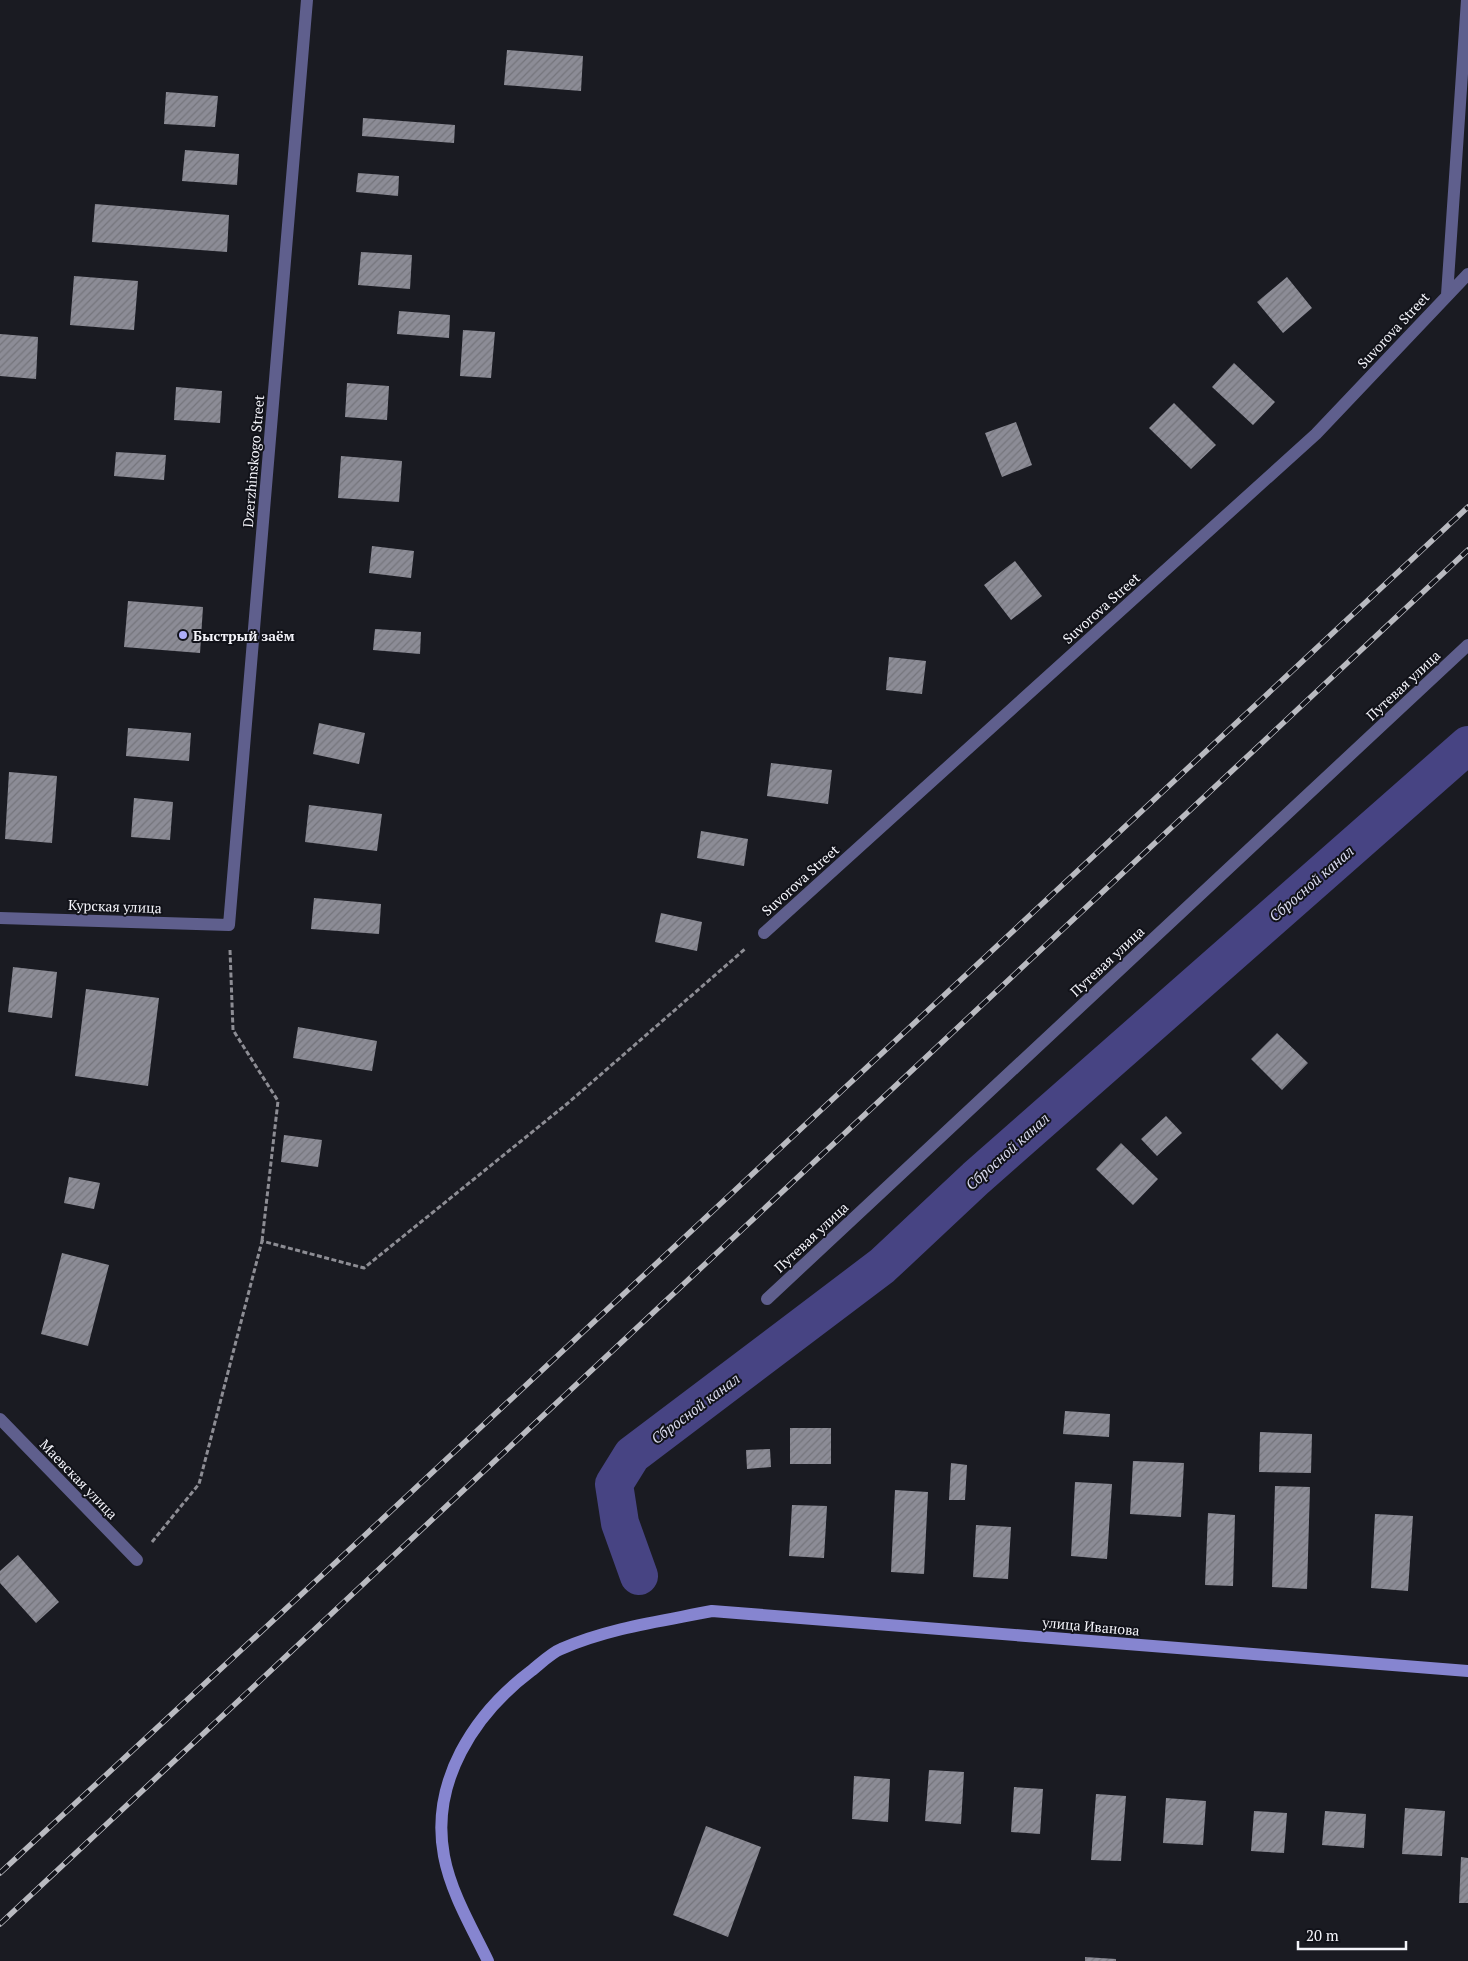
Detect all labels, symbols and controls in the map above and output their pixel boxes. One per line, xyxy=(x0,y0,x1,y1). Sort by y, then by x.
street label: Suvorova Street xyxy=(1353,287,1434,372)
street label: Dzerzhinskogo Street xyxy=(238,393,268,528)
street label: Suvorova Street xyxy=(1058,568,1144,648)
place label: Быстрый заём xyxy=(193,626,295,645)
marker: Быстрый заём xyxy=(177,629,189,641)
street label: Путевая улица xyxy=(1362,646,1444,724)
street label: Suvorova Street xyxy=(757,840,843,920)
water label: Сбросной канал xyxy=(1264,841,1358,925)
street label: Курская улица xyxy=(68,895,162,917)
street label: Путевая улица xyxy=(1066,922,1148,1000)
water label: Сбросной канал xyxy=(961,1108,1053,1194)
street label: Путевая улица xyxy=(770,1198,852,1276)
water label: Сбросной канал xyxy=(646,1368,744,1448)
street label: Маевская улица xyxy=(36,1435,122,1523)
street label: улица Иванова xyxy=(1041,1612,1140,1640)
scale bar xyxy=(1298,1918,1406,1950)
text: 20 m xyxy=(1306,1925,1339,1945)

